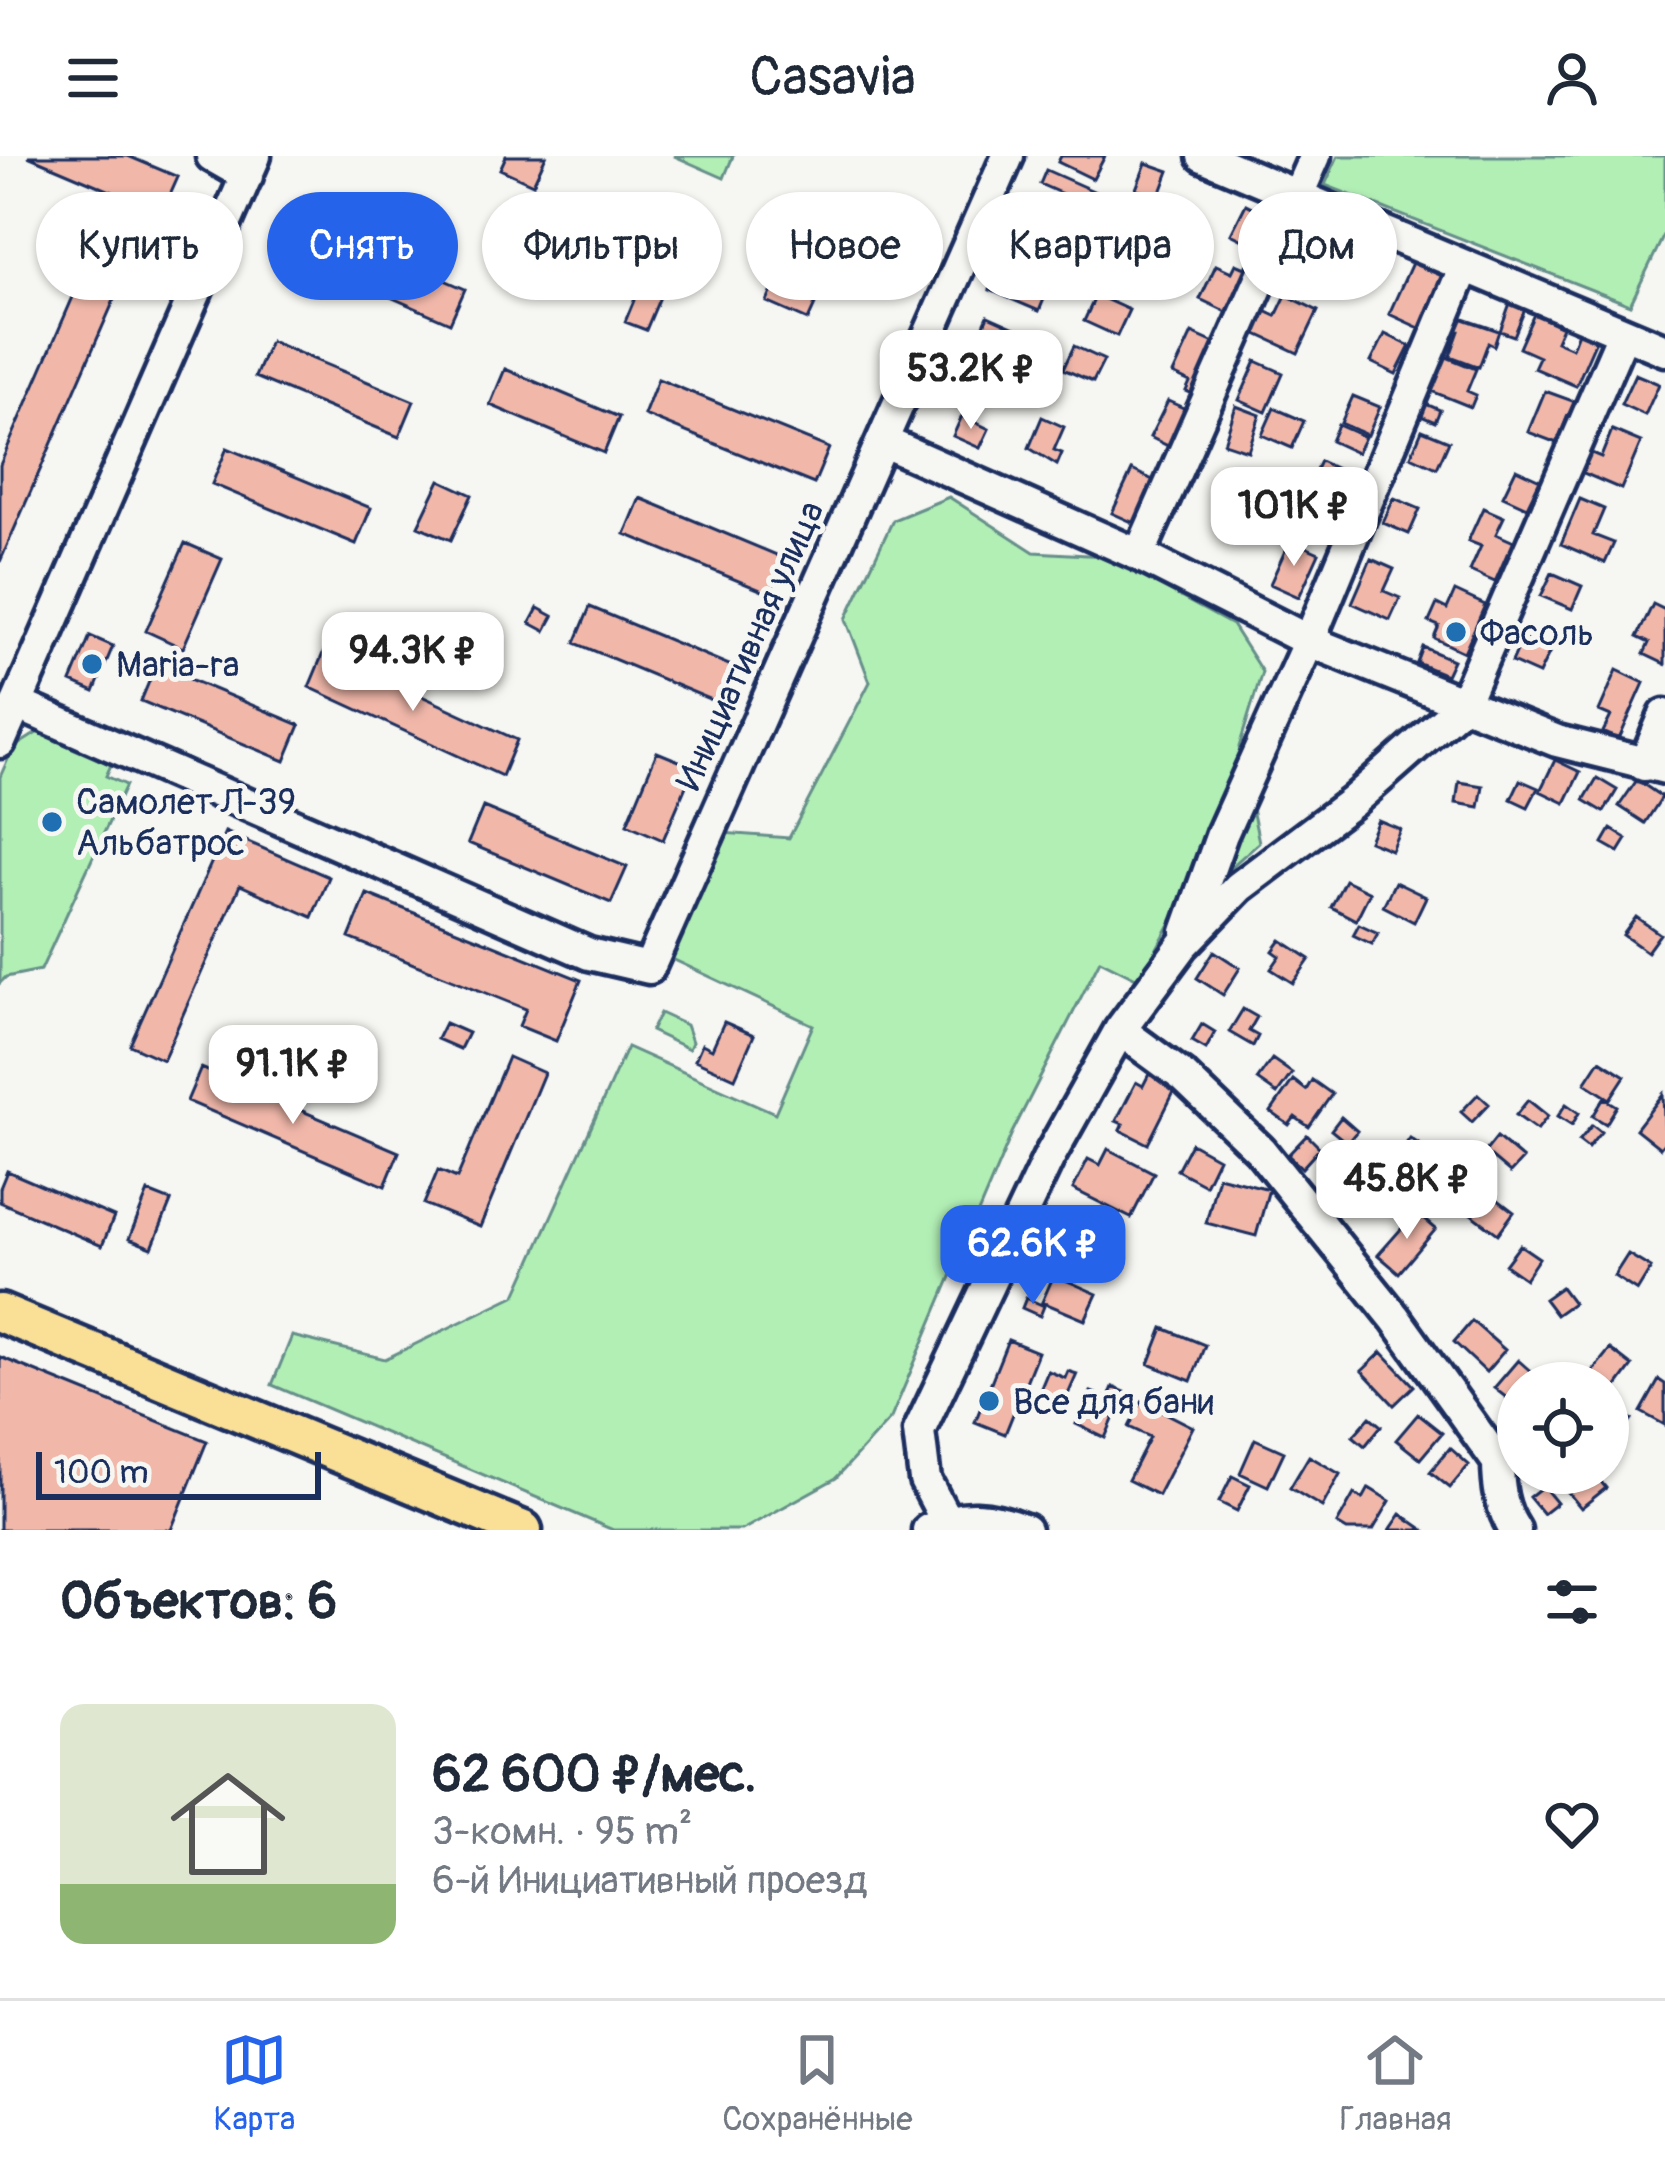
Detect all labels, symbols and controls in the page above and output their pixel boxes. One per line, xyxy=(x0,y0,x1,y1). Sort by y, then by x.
text: Casavia xyxy=(749,44,916,112)
icon: menu xyxy=(60,45,126,111)
icon: person xyxy=(1539,45,1605,111)
chip: Купить xyxy=(36,192,243,300)
chip: Снять xyxy=(267,192,458,300)
chip: Фильтры xyxy=(482,192,722,300)
chip: Новое xyxy=(746,192,943,300)
chip: Квартира xyxy=(967,192,1214,300)
chip: Дом xyxy=(1238,192,1397,300)
pin: 53.2K ₽ xyxy=(860,330,1082,432)
text: 53.2K ₽ xyxy=(907,344,1035,393)
pin: 101K ₽ xyxy=(1196,467,1392,569)
text: 101K ₽ xyxy=(1238,481,1350,530)
street label: Инициативная улица xyxy=(666,494,834,797)
place label: Фасоль xyxy=(1480,611,1594,656)
pin: 94.3K ₽ xyxy=(302,612,524,714)
marker: Фасоль xyxy=(1443,619,1469,645)
text: 94.3K ₽ xyxy=(349,626,477,675)
place label: Maria-ra xyxy=(116,643,240,688)
marker: Maria-ra xyxy=(79,651,105,677)
place label: Самолет Л-39 Альбатрос xyxy=(76,780,296,866)
marker: Самолет Л-39 Альбатрос xyxy=(39,809,65,835)
pin: 91.1K ₽ xyxy=(182,1025,404,1127)
text: 91.1K ₽ xyxy=(236,1039,350,1088)
pin: 45.8K ₽ xyxy=(1296,1140,1518,1242)
text: 45.8K ₽ xyxy=(1343,1154,1471,1203)
pin: 62.6K ₽ xyxy=(922,1205,1144,1307)
text: 62.6K ₽ xyxy=(967,1219,1099,1268)
map controls xyxy=(1497,1362,1629,1494)
button: locate xyxy=(1497,1362,1629,1494)
place label: Все для бани xyxy=(1013,1380,1214,1425)
marker: Все для бани xyxy=(976,1388,1002,1414)
scale bar xyxy=(36,1446,321,1499)
text: 100 m xyxy=(54,1452,148,1493)
icon: filters xyxy=(1539,1569,1605,1635)
text: Объектов: 6 xyxy=(60,1570,337,1634)
text: 62 600 ₽/мес. xyxy=(432,1743,756,1807)
icon: home xyxy=(156,1752,300,1896)
icon: heart xyxy=(1539,1791,1605,1857)
text: 3-комн. · 95 m² xyxy=(432,1807,692,1856)
text: 6-й Инициативный проезд xyxy=(432,1856,867,1905)
tab: Карта xyxy=(213,2027,295,2140)
tab: Сохранённые xyxy=(722,2027,912,2140)
tab: Главная xyxy=(1339,2027,1452,2140)

